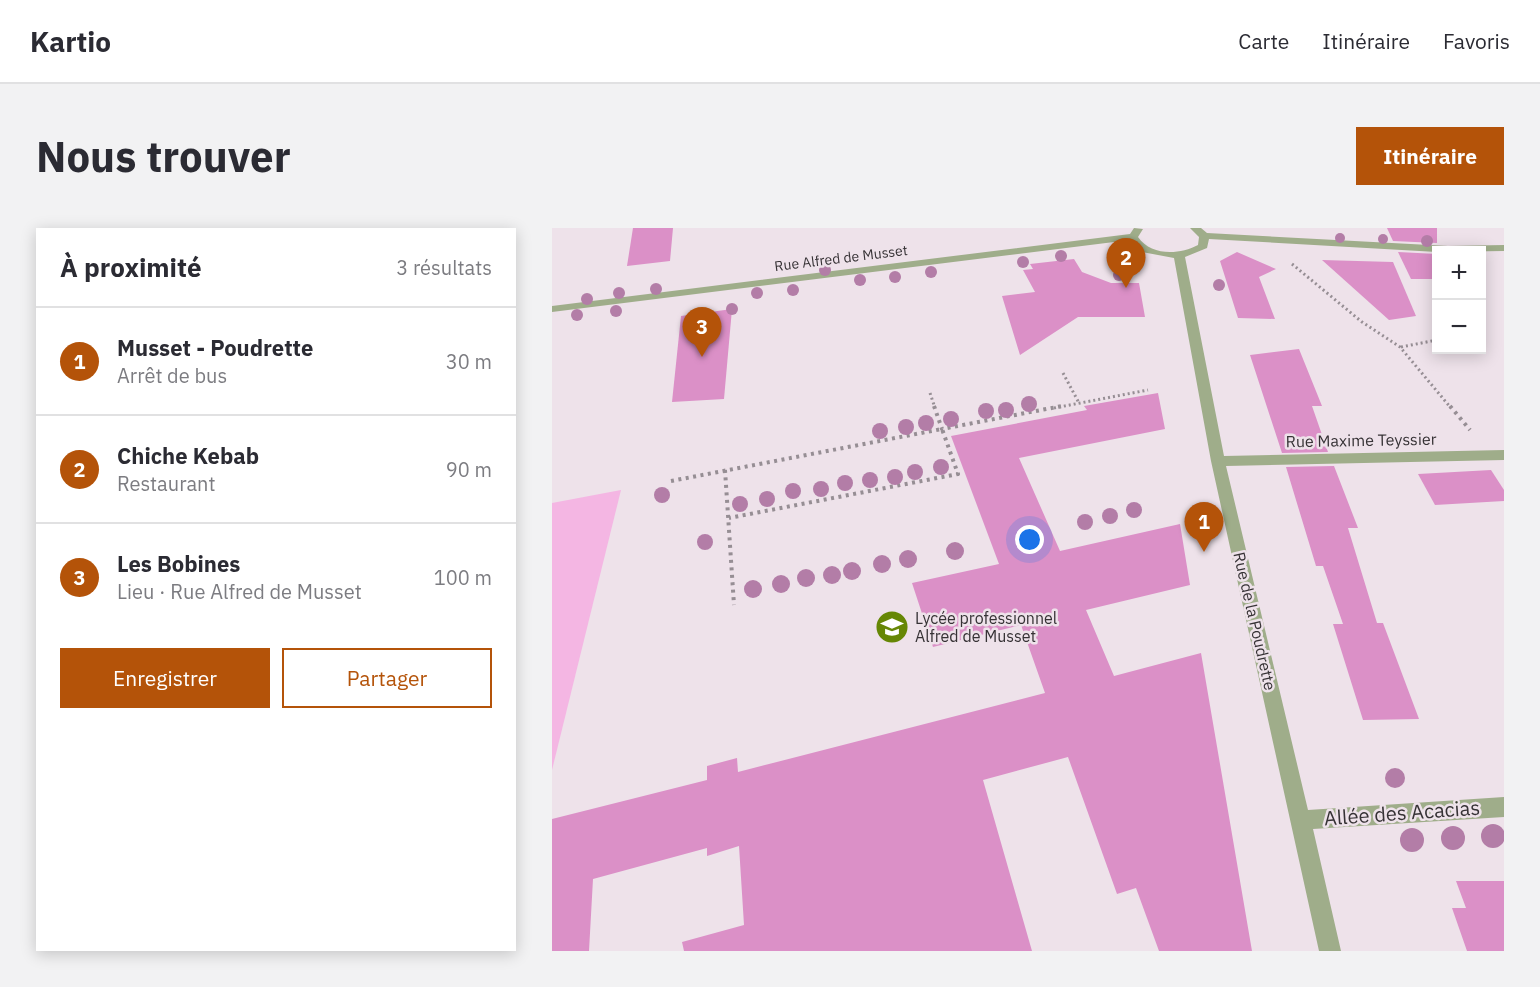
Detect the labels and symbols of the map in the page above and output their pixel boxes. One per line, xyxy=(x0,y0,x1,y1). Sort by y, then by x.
pin: 2 xyxy=(1106,238,1146,288)
street label: Rue Alfred de Musset xyxy=(773,241,909,275)
pin: 3 xyxy=(682,308,722,357)
street label: Rue Maxime Teyssier xyxy=(1285,429,1437,451)
pin: 1 xyxy=(1184,502,1224,552)
your location xyxy=(1015,525,1044,554)
street label: Rue de la Poudrette xyxy=(1229,550,1281,692)
place label: Lycée professionnel Alfred de Musset xyxy=(915,608,1057,646)
school or university icon: Lycée professionnel Alfred de Musset xyxy=(874,609,910,645)
street label: Allée des Acacias xyxy=(1323,794,1481,831)

